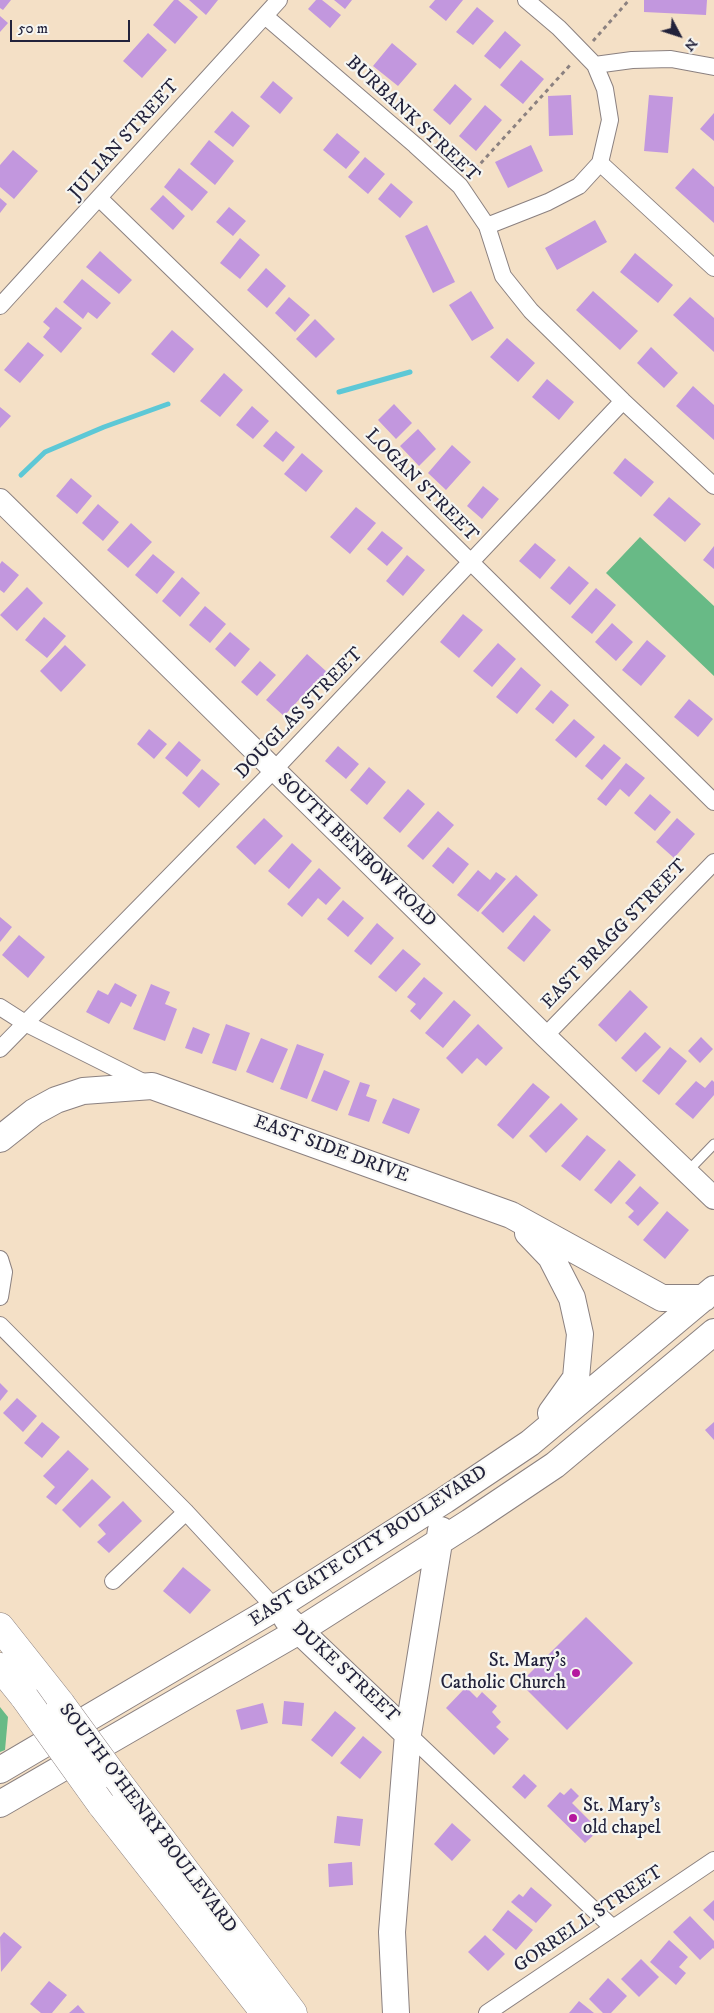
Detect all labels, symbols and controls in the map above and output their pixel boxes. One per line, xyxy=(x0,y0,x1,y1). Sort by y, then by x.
scale bar xyxy=(12,10,132,42)
north arrow xyxy=(654,10,704,60)
text: 50 m xyxy=(18,19,48,38)
text: N xyxy=(680,34,701,55)
street label: BURBANK STREET xyxy=(340,52,484,188)
street label: JULIAN STREET xyxy=(65,75,185,205)
street label: LOGAN STREET xyxy=(360,425,482,547)
street label: DOUGLAS STREET xyxy=(231,644,369,784)
street label: SOUTH BENBOW ROAD xyxy=(272,769,440,933)
street label: EAST BRAGG STREET xyxy=(538,855,692,1015)
street label: EAST SIDE DRIVE xyxy=(250,1111,412,1189)
street label: EAST GATE CITY BOULEVARD xyxy=(246,1461,492,1633)
street label: DUKE STREET xyxy=(287,1618,403,1728)
place label: St. Mary's Catholic Church xyxy=(440,1651,566,1695)
marker: St. Mary's Catholic Church xyxy=(570,1667,582,1679)
street label: SOUTH O'HENRY BOULEVARD xyxy=(53,1700,241,1938)
place label: St. Mary's old chapel xyxy=(583,1796,661,1840)
marker: St. Mary's old chapel xyxy=(567,1812,579,1824)
street label: GORRELL STREET xyxy=(510,1862,668,1978)

